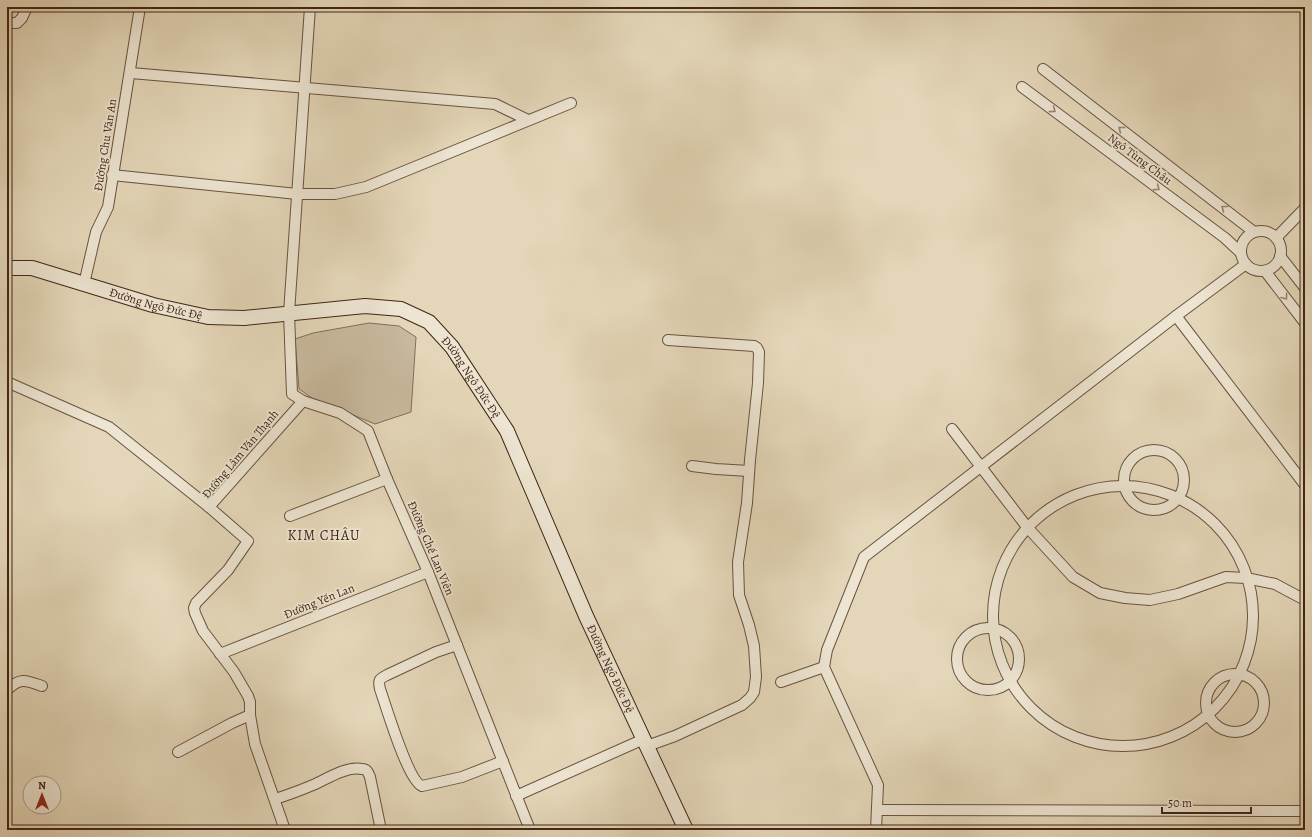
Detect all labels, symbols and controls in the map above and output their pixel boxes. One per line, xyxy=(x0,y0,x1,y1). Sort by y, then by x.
street label: Đường Chu Văn An xyxy=(90,97,120,192)
one-way arrow xyxy=(1049,105,1056,113)
one-way arrow xyxy=(1118,127,1125,134)
street label: Ngô Tùng Châu xyxy=(1105,130,1176,189)
one-way arrow xyxy=(1153,183,1160,190)
one-way arrow xyxy=(1221,206,1228,213)
street label: Đường Ngô Đức Đệ xyxy=(107,284,204,324)
one-way arrow xyxy=(1280,293,1287,300)
street label: Đường Ngô Đức Đệ xyxy=(438,333,504,421)
street label: Đường Lâm Văn Thạnh xyxy=(198,406,282,502)
street label: Đường Chế Lan Viên xyxy=(404,498,458,598)
district label: KIM CHÂU xyxy=(287,526,361,545)
street label: Đường Yến Lan xyxy=(281,579,357,622)
street label: Đường Ngô Đức Đệ xyxy=(583,622,638,715)
north arrow xyxy=(22,775,62,815)
text: N xyxy=(38,778,46,793)
scale bar xyxy=(1162,789,1251,815)
text: 50 m xyxy=(1168,795,1192,811)

